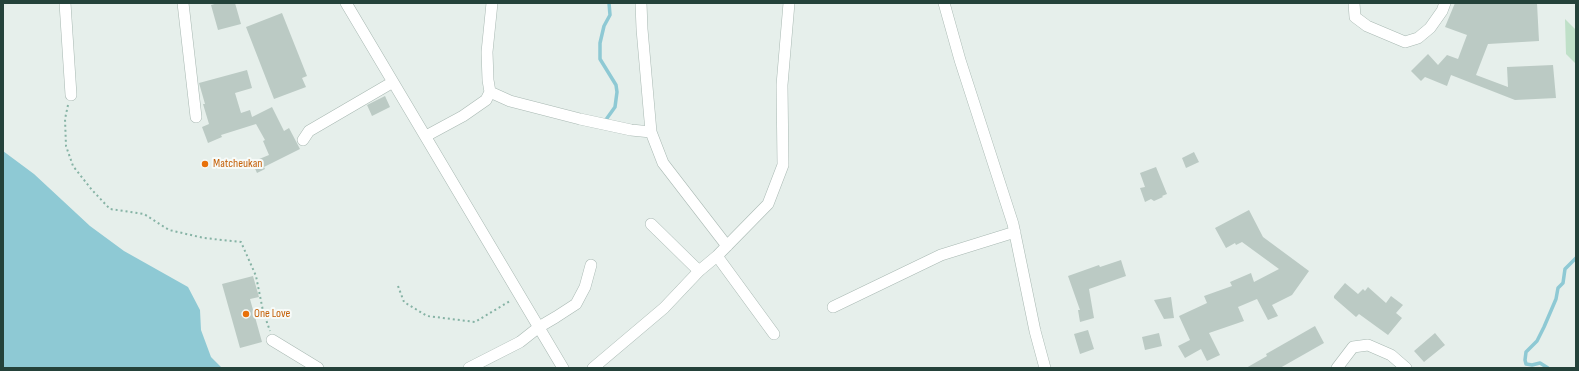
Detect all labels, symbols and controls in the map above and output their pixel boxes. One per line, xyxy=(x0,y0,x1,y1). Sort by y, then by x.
place label: Matcheukan xyxy=(213,157,262,171)
marker: Matcheukan xyxy=(200,159,210,169)
place label: One Love xyxy=(254,307,290,321)
marker: One Love xyxy=(241,309,251,319)

